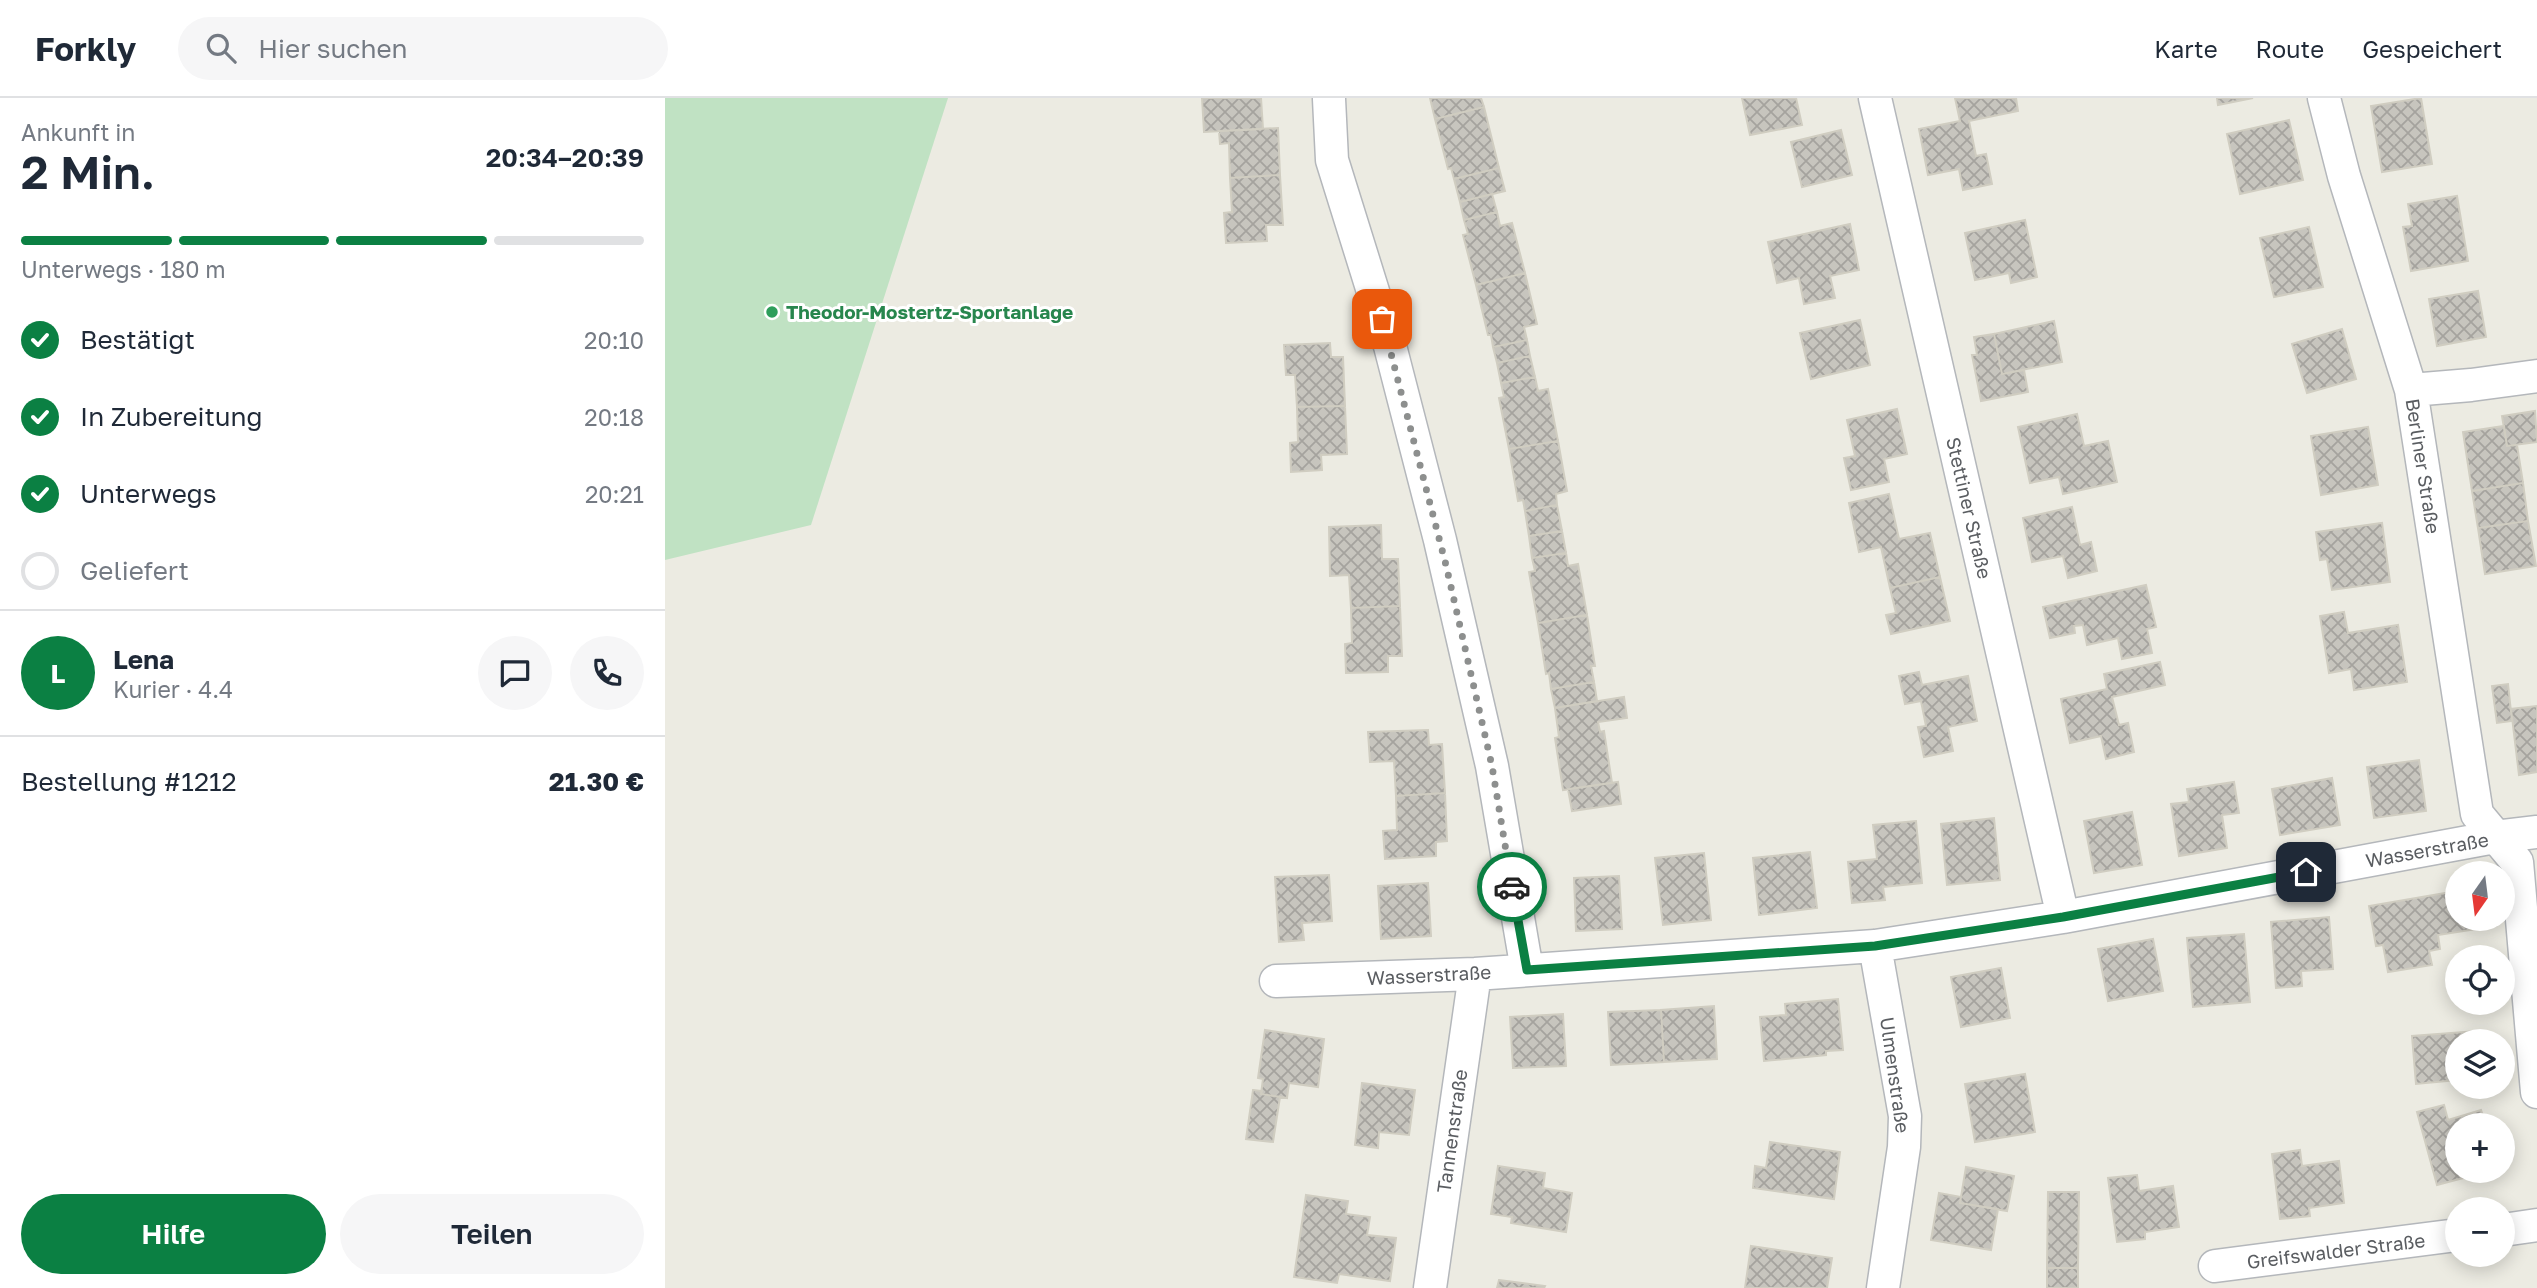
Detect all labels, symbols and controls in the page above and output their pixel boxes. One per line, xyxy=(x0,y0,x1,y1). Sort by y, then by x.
search box xyxy=(178,17,668,80)
text: Forkly xyxy=(35,29,136,68)
icon: search xyxy=(202,29,240,67)
text: Hier suchen xyxy=(258,33,408,64)
text: Karte xyxy=(2154,34,2218,63)
text: Route xyxy=(2256,34,2324,63)
text: Gespeichert xyxy=(2362,34,2502,63)
text: Ankunft in xyxy=(21,118,136,146)
text: 20:34–20:39 xyxy=(486,142,644,173)
text: 2 Min. xyxy=(21,144,155,199)
text: Unterwegs · 180 m xyxy=(21,255,226,283)
pin xyxy=(1352,289,1412,349)
place label: Theodor-Mostertz-Sportanlage xyxy=(786,300,1073,323)
icon: bag xyxy=(1363,300,1401,338)
marker: Theodor-Mostertz-Sportanlage xyxy=(764,304,780,320)
icon: check xyxy=(21,321,59,359)
text: Bestätigt xyxy=(80,324,195,355)
text: 20:10 xyxy=(584,326,644,354)
street label: Berliner Straße xyxy=(2401,397,2446,535)
icon: check xyxy=(21,398,59,436)
text: In Zubereitung xyxy=(80,401,263,432)
text: 20:18 xyxy=(584,403,644,431)
street label: Stettiner Straße xyxy=(1942,435,1997,581)
icon: check xyxy=(21,475,59,513)
text: Unterwegs xyxy=(80,478,217,509)
text: 20:21 xyxy=(585,480,644,508)
text: Geliefert xyxy=(80,555,189,586)
button: chat xyxy=(478,636,552,710)
button: phone xyxy=(570,636,644,710)
text: Lena xyxy=(113,644,174,675)
text: L xyxy=(51,658,65,689)
text: Kurier · 4.4 xyxy=(113,675,233,703)
text: Bestellung #1212 xyxy=(21,766,237,797)
text: 21.30 € xyxy=(549,766,644,797)
street label: Wasserstraße xyxy=(2364,827,2490,872)
pin xyxy=(2276,842,2336,902)
courier xyxy=(1477,852,1547,922)
icon: home xyxy=(2287,853,2325,891)
north arrow xyxy=(2445,861,2515,931)
map controls xyxy=(2445,861,2515,1267)
icon: car xyxy=(1493,868,1531,906)
button: locate xyxy=(2445,945,2515,1015)
street label: Wasserstraße xyxy=(1366,960,1492,989)
street label: Ulmenstraße xyxy=(1876,1015,1915,1135)
button: layers xyxy=(2445,1029,2515,1099)
street label: Tannenstraße xyxy=(1431,1068,1472,1194)
button: + xyxy=(2445,1113,2515,1183)
button: Hilfe xyxy=(21,1194,326,1274)
button: Teilen xyxy=(340,1194,644,1274)
button: − xyxy=(2445,1197,2515,1267)
street label: Greifswalder Straße xyxy=(2245,1228,2426,1273)

